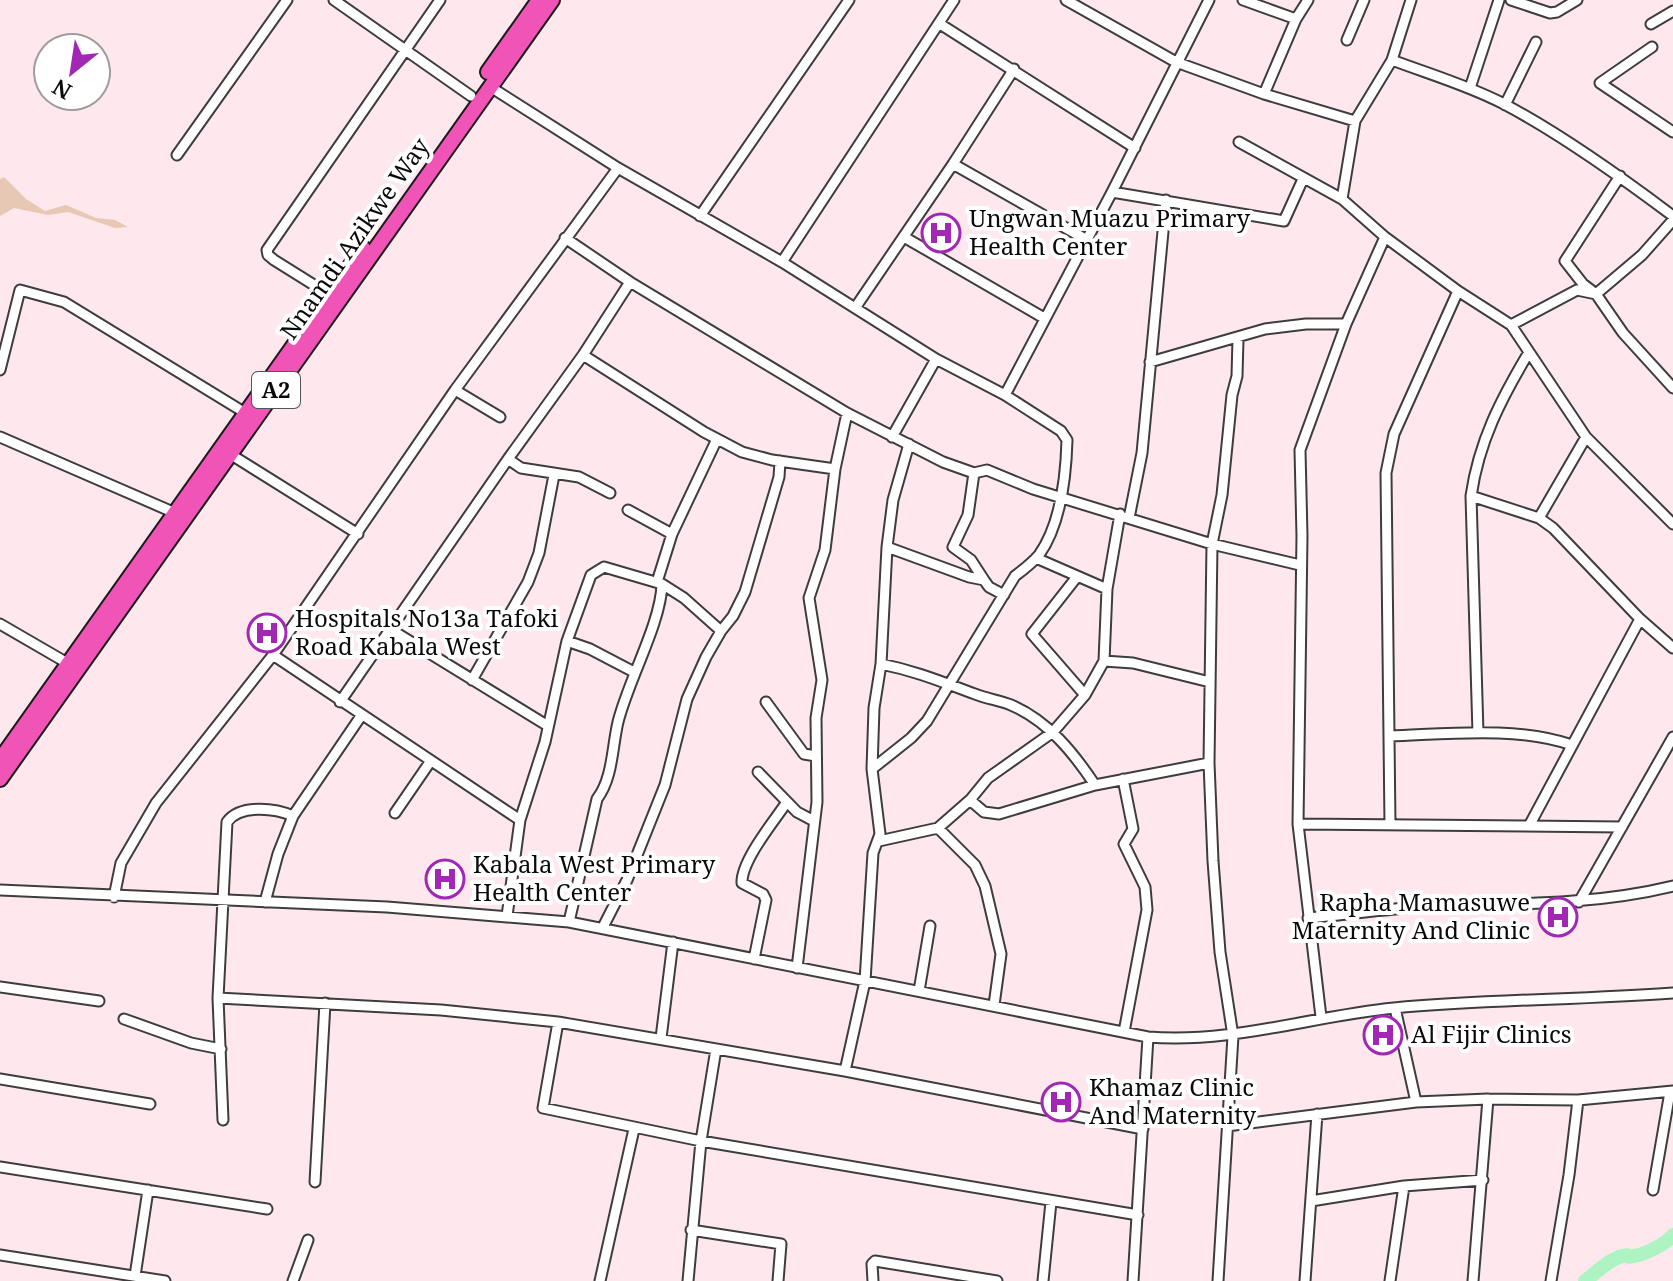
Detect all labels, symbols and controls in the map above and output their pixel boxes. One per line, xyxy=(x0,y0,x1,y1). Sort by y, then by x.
north arrow xyxy=(32,32,112,112)
text: N xyxy=(46,73,77,108)
street label: Nnamdi Azikwe Way xyxy=(272,130,436,346)
place label: Ungwan Muazu Primary Health Center xyxy=(969,201,1251,262)
hospital icon: Ungwan Muazu Primary Health Center xyxy=(920,212,962,254)
road number: A2 xyxy=(252,372,300,408)
place label: Hospitals No13a Tafoki Road Kabala West xyxy=(295,601,559,662)
hospital icon: Hospitals No13a Tafoki Road Kabala West xyxy=(246,612,288,654)
place label: Kabala West Primary Health Center xyxy=(473,847,716,908)
hospital icon: Kabala West Primary Health Center xyxy=(424,858,466,900)
place label: Rapha Mamasuwe Maternity And Clinic xyxy=(1292,885,1530,946)
hospital icon: Rapha Mamasuwe Maternity And Clinic xyxy=(1537,896,1579,938)
hospital icon: Al Fijir Clinics xyxy=(1362,1014,1404,1056)
place label: Al Fijir Clinics xyxy=(1411,1017,1572,1050)
place label: Khamaz Clinic And Maternity xyxy=(1089,1070,1257,1131)
hospital icon: Khamaz Clinic And Maternity xyxy=(1040,1081,1082,1123)

